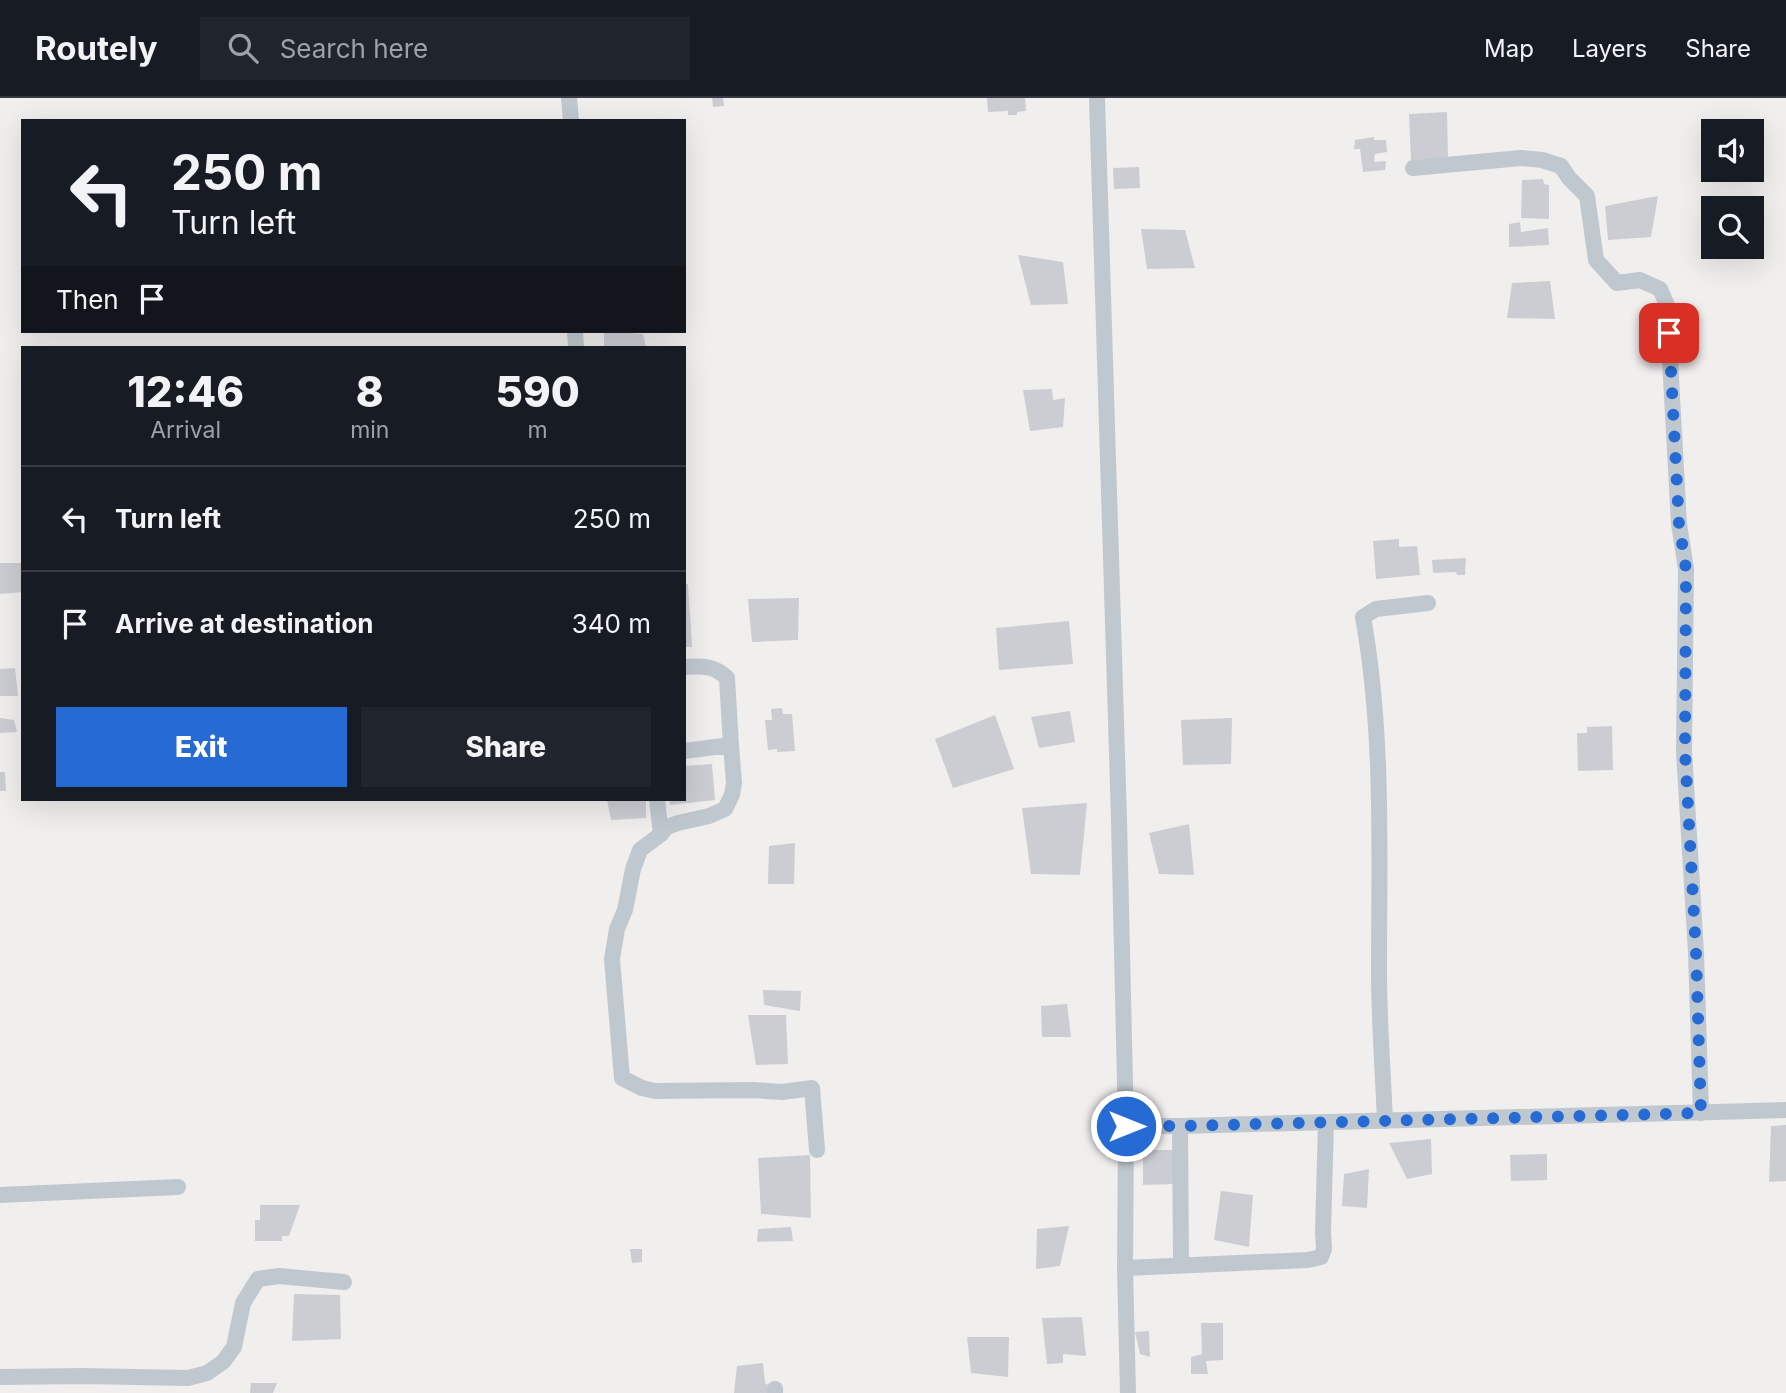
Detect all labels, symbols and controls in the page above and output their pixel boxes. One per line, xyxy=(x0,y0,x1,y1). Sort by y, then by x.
search box xyxy=(200,17,690,80)
text: Routely xyxy=(35,28,158,68)
icon: search xyxy=(224,29,262,67)
text: Search here xyxy=(280,33,428,64)
text: Map xyxy=(1484,34,1534,63)
text: Layers xyxy=(1572,34,1647,63)
text: Share xyxy=(1685,34,1751,63)
map controls xyxy=(1701,119,1764,259)
button: sound xyxy=(1701,119,1764,182)
text: 250 m xyxy=(171,143,323,202)
icon: left xyxy=(56,147,147,238)
button: search xyxy=(1701,196,1764,259)
text: Turn left xyxy=(171,203,296,242)
icon: arrive xyxy=(133,280,171,318)
text: Then xyxy=(56,284,119,315)
pin xyxy=(1639,303,1699,363)
icon: arrive xyxy=(1650,314,1688,352)
text: 12:46 xyxy=(127,366,244,417)
text: 8 xyxy=(356,366,384,417)
text: 590 xyxy=(496,366,580,417)
text: Arrival xyxy=(150,416,221,444)
text: min xyxy=(350,416,389,444)
text: m xyxy=(528,416,548,444)
icon: left xyxy=(56,500,94,538)
text: Turn left xyxy=(115,503,221,534)
text: 250 m xyxy=(573,503,651,534)
icon: arrive xyxy=(56,605,94,643)
text: Arrive at destination xyxy=(115,608,374,639)
text: 340 m xyxy=(572,608,651,639)
button: Exit xyxy=(56,707,347,787)
button: Share xyxy=(361,707,651,787)
position arrow xyxy=(1089,1089,1163,1163)

